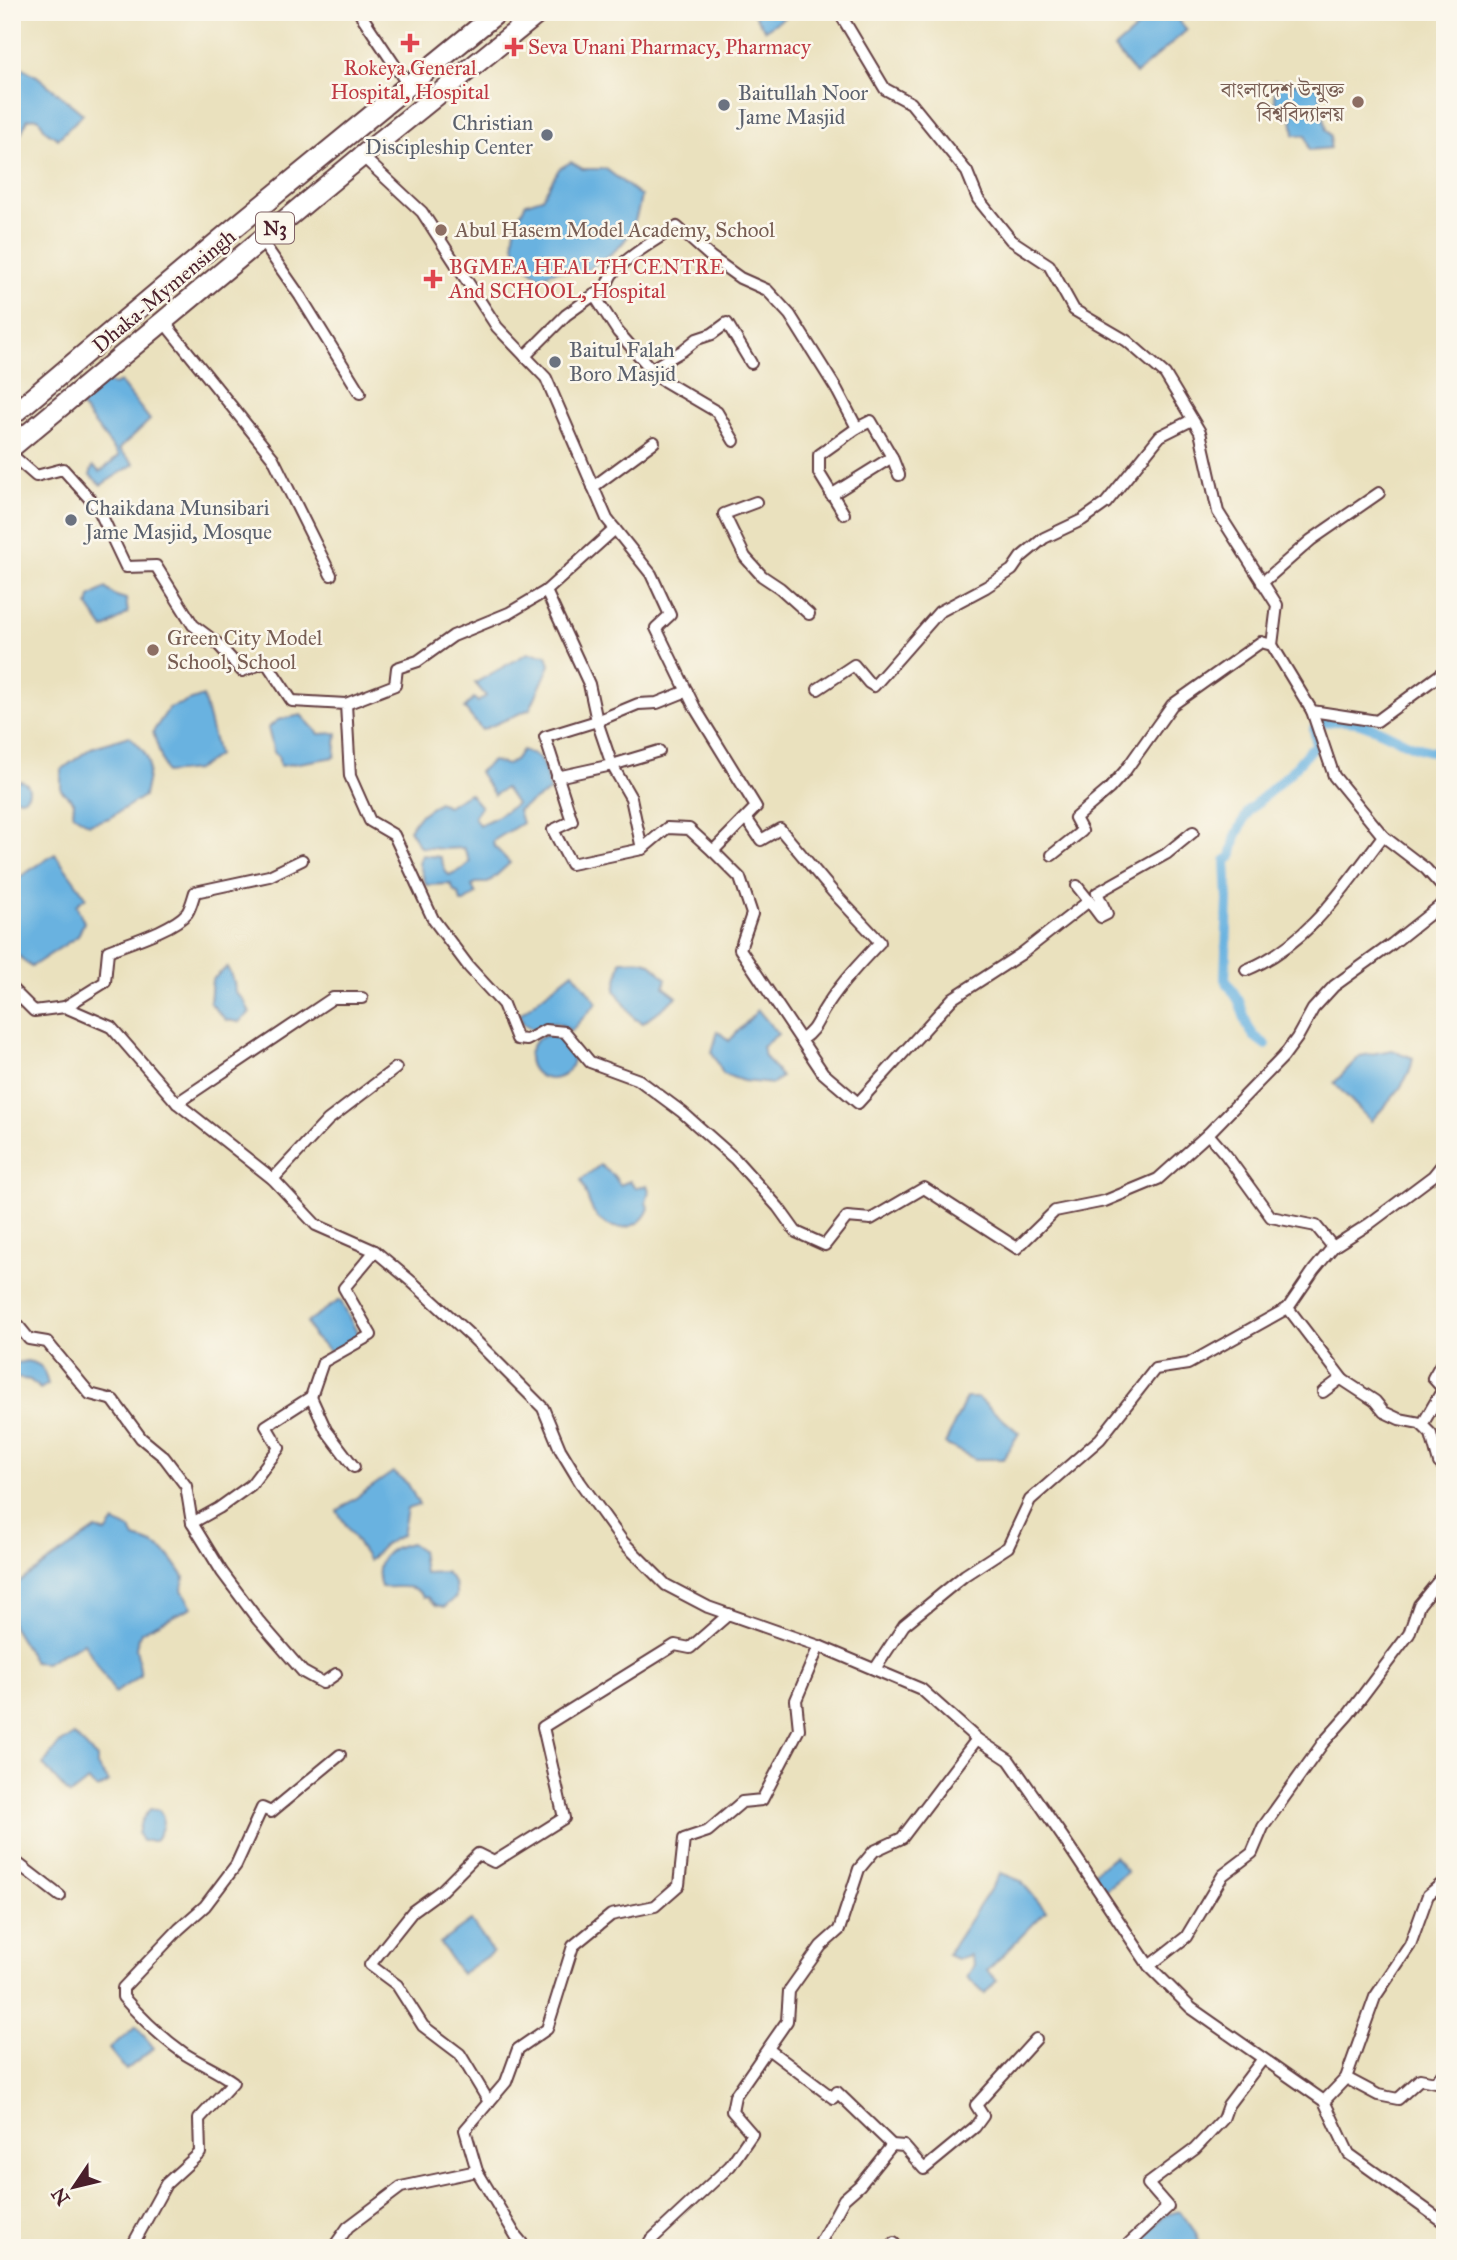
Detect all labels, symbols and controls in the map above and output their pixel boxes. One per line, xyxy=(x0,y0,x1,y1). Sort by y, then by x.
marker: Rokeya General Hospital, Hospital xyxy=(400,33,420,53)
place label: Seva Unani Pharmacy, Pharmacy xyxy=(528,34,812,60)
marker: Seva Unani Pharmacy, Pharmacy xyxy=(506,39,522,55)
place label: Rokeya General Hospital, Hospital xyxy=(330,55,490,105)
place label: বাংলাদেশ উন্মুক্ত বিশ্ববিদ্যালয় xyxy=(1220,77,1345,127)
place label: Baitullah Noor Jame Masjid xyxy=(736,80,868,130)
marker: বাংলাদেশ উন্মুক্ত বিশ্ববিদ্যালয় xyxy=(1350,94,1366,110)
marker: Baitullah Noor Jame Masjid xyxy=(716,97,732,113)
place label: Christian Discipleship Center xyxy=(365,110,533,160)
marker: Christian Discipleship Center xyxy=(539,127,555,143)
road number: N3 xyxy=(256,212,294,244)
place label: Abul Hasem Model Academy, School xyxy=(454,217,775,243)
marker: Abul Hasem Model Academy, School xyxy=(433,222,449,238)
street label: Dhaka-Mymensingh xyxy=(87,223,241,359)
place label: BGMEA HEALTH CENTRE And SCHOOL, Hospital xyxy=(448,254,724,304)
marker: BGMEA HEALTH CENTRE And SCHOOL, Hospital xyxy=(423,269,443,289)
place label: Baitul Falah Boro Masjid xyxy=(569,337,677,387)
marker: Baitul Falah Boro Masjid xyxy=(547,354,563,370)
place label: Chaikdana Munsibari Jame Masjid, Mosque xyxy=(83,495,272,545)
marker: Chaikdana Munsibari Jame Masjid, Mosque xyxy=(63,512,79,528)
place label: Green City Model School, School xyxy=(167,625,323,675)
marker: Green City Model School, School xyxy=(145,642,161,658)
north arrow xyxy=(38,2152,108,2222)
text: N xyxy=(46,2183,75,2210)

